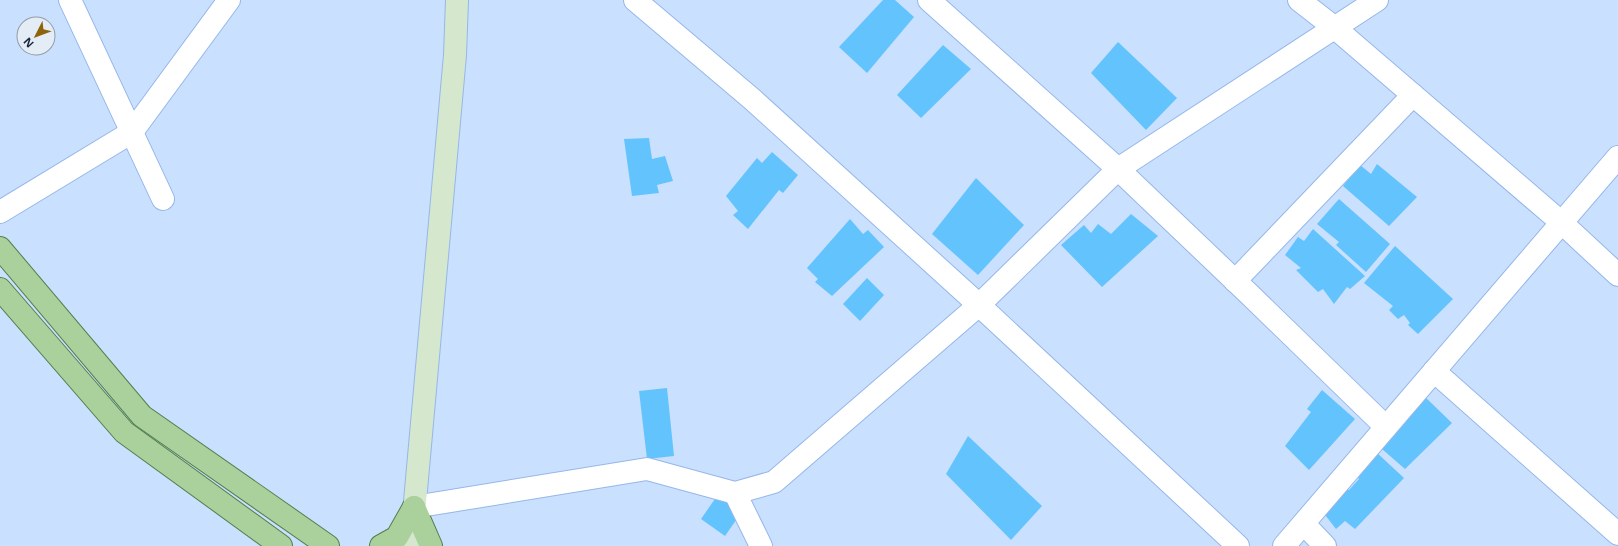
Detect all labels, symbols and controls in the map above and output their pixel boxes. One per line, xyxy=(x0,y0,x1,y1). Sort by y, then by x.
north arrow xyxy=(16,16,56,56)
text: N xyxy=(20,35,37,51)

